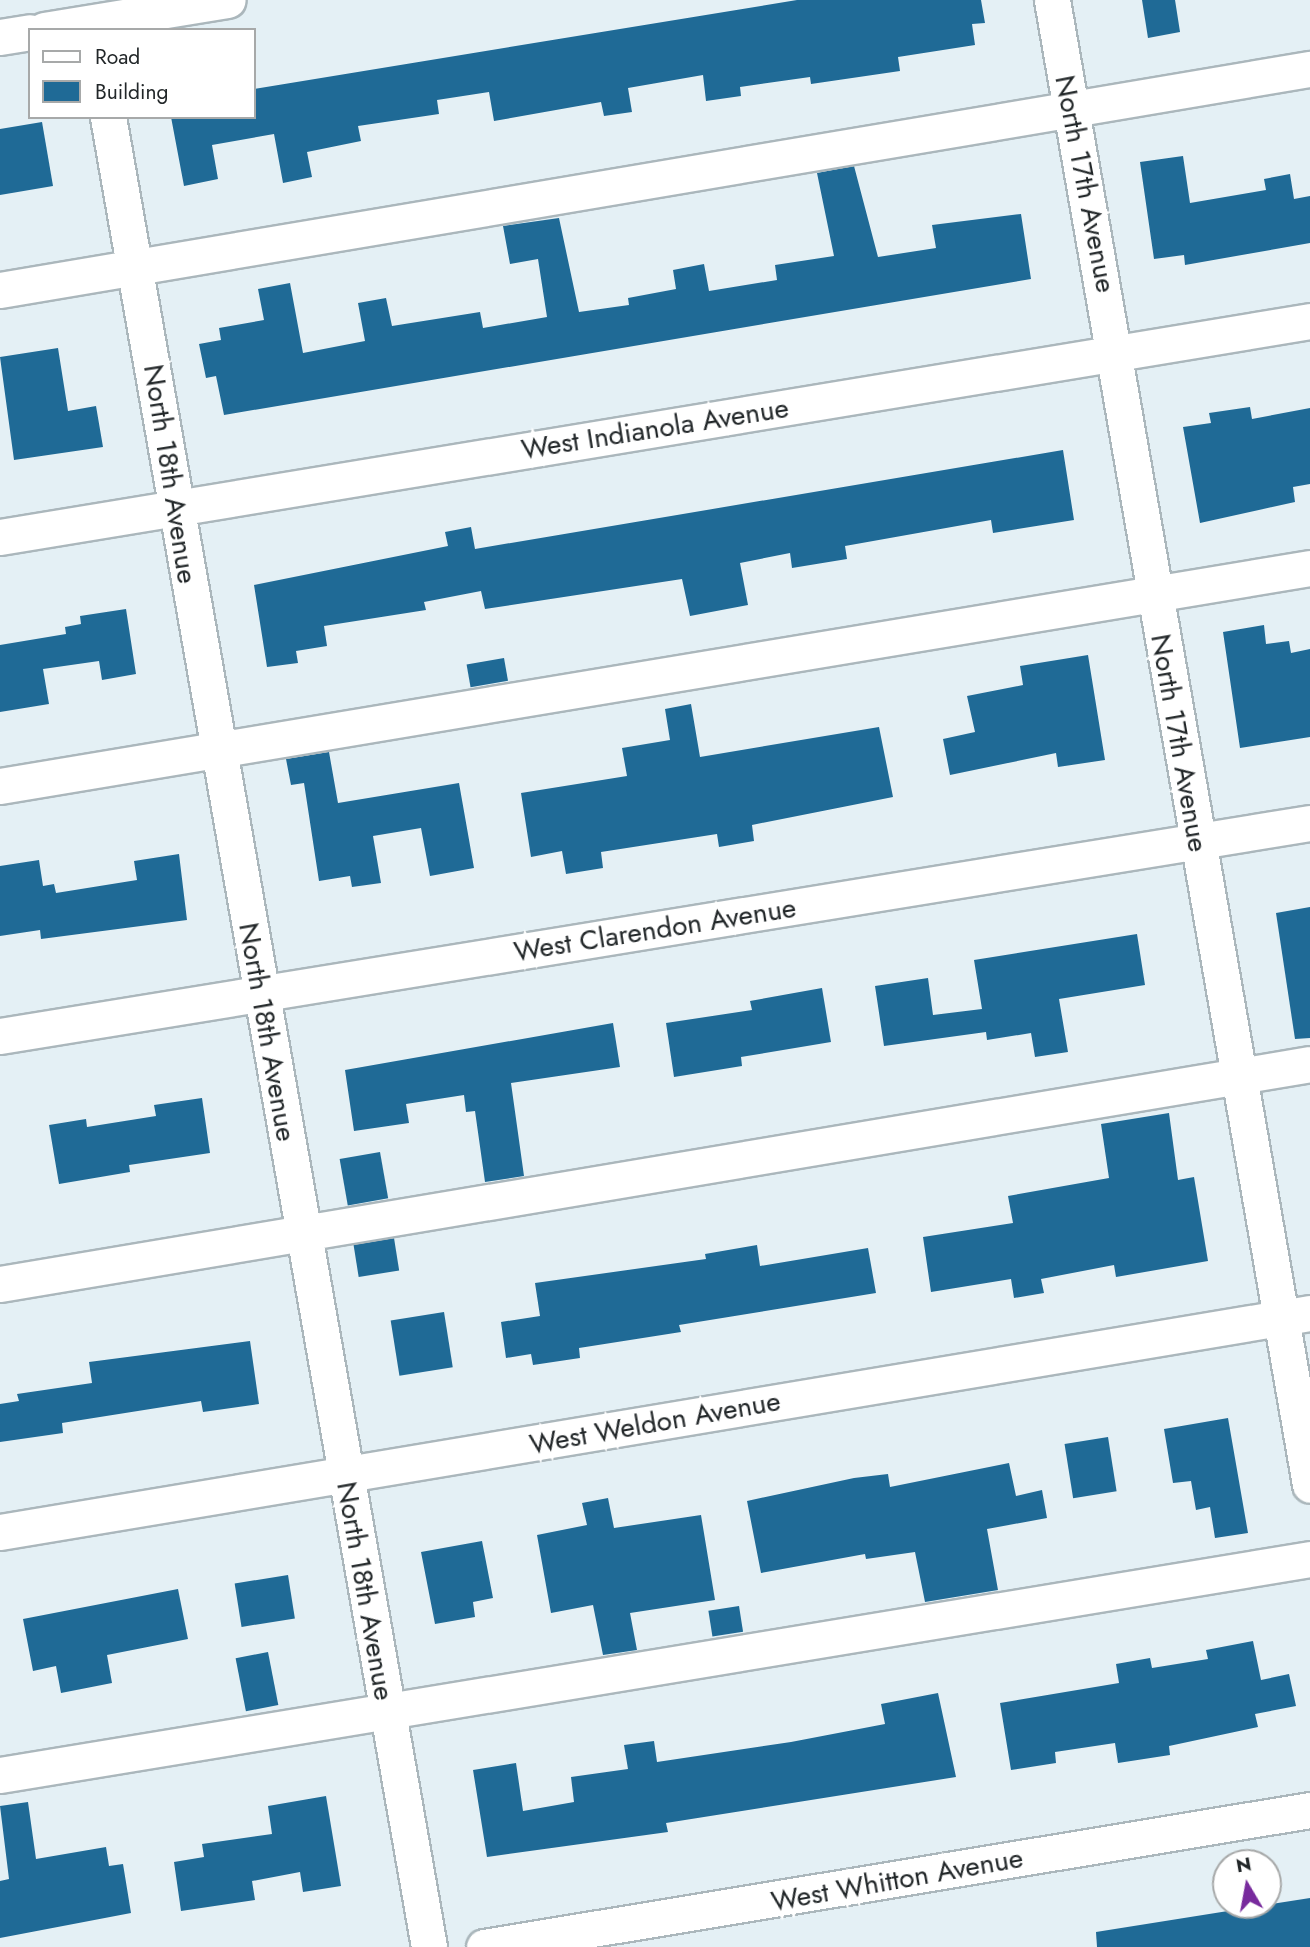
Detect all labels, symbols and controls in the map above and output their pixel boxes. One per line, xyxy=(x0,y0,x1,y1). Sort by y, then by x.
legend xyxy=(28,28,256,119)
text: Road xyxy=(95,42,140,72)
street label: North 17th Avenue xyxy=(1047,72,1123,296)
text: Building xyxy=(95,77,168,107)
street label: North 18th Avenue xyxy=(136,362,204,586)
street label: West Indianola Avenue xyxy=(519,391,791,467)
street label: North 17th Avenue xyxy=(1143,631,1215,855)
street label: West Clarendon Avenue xyxy=(511,891,799,969)
street label: North 18th Avenue xyxy=(231,920,303,1144)
street label: West Weldon Avenue xyxy=(527,1384,783,1462)
street label: North 18th Avenue xyxy=(329,1479,401,1703)
street label: West Whitton Avenue xyxy=(768,1841,1026,1919)
north arrow xyxy=(1212,1849,1282,1919)
text: N xyxy=(1234,1850,1253,1879)

